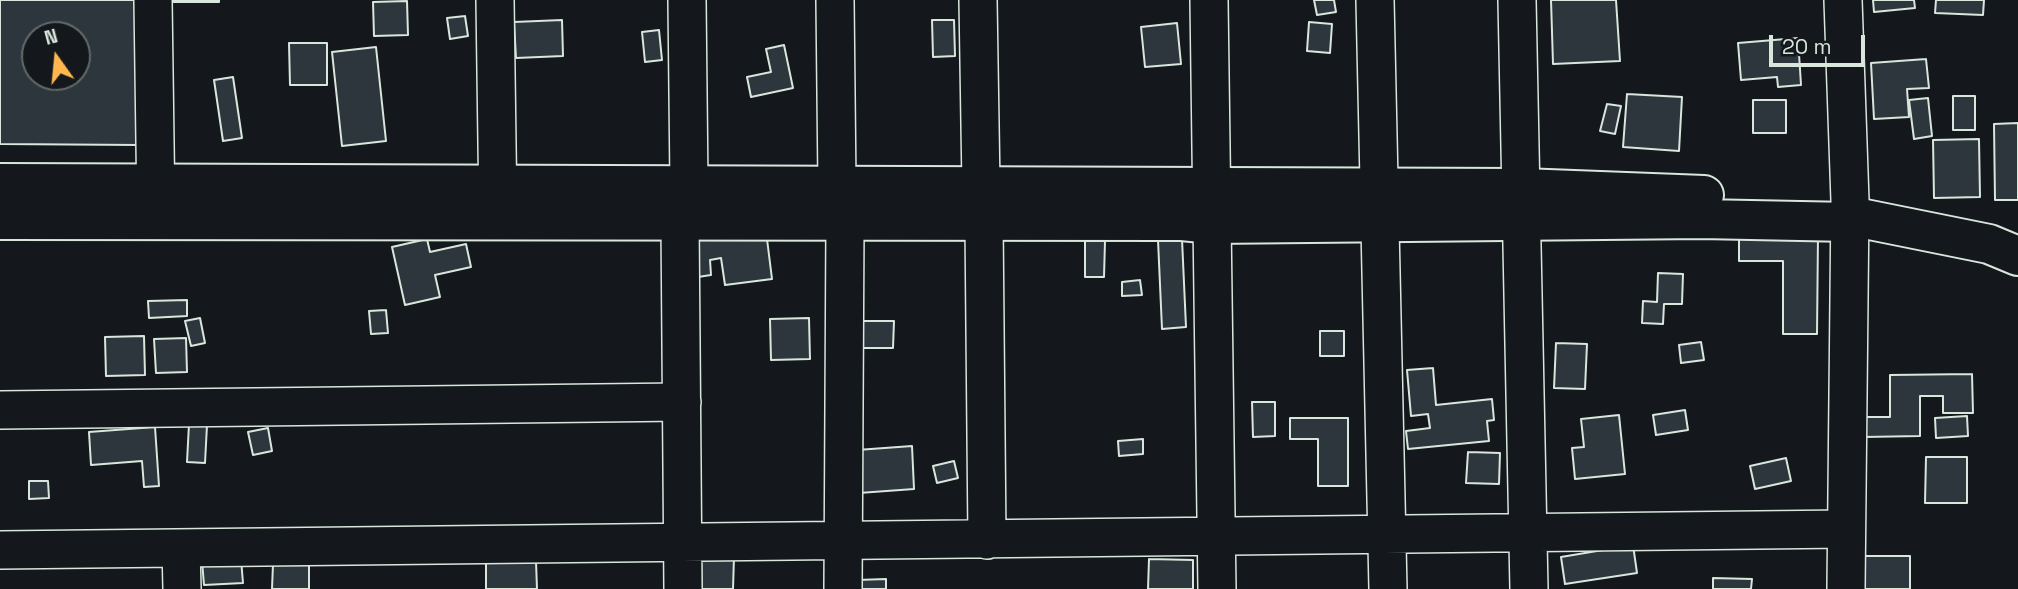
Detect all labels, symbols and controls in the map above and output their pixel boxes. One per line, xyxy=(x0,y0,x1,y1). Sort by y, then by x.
north arrow xyxy=(21,21,91,91)
scale bar xyxy=(1773,21,1869,65)
text: N xyxy=(42,23,60,51)
text: 20 m xyxy=(1782,33,1832,60)

